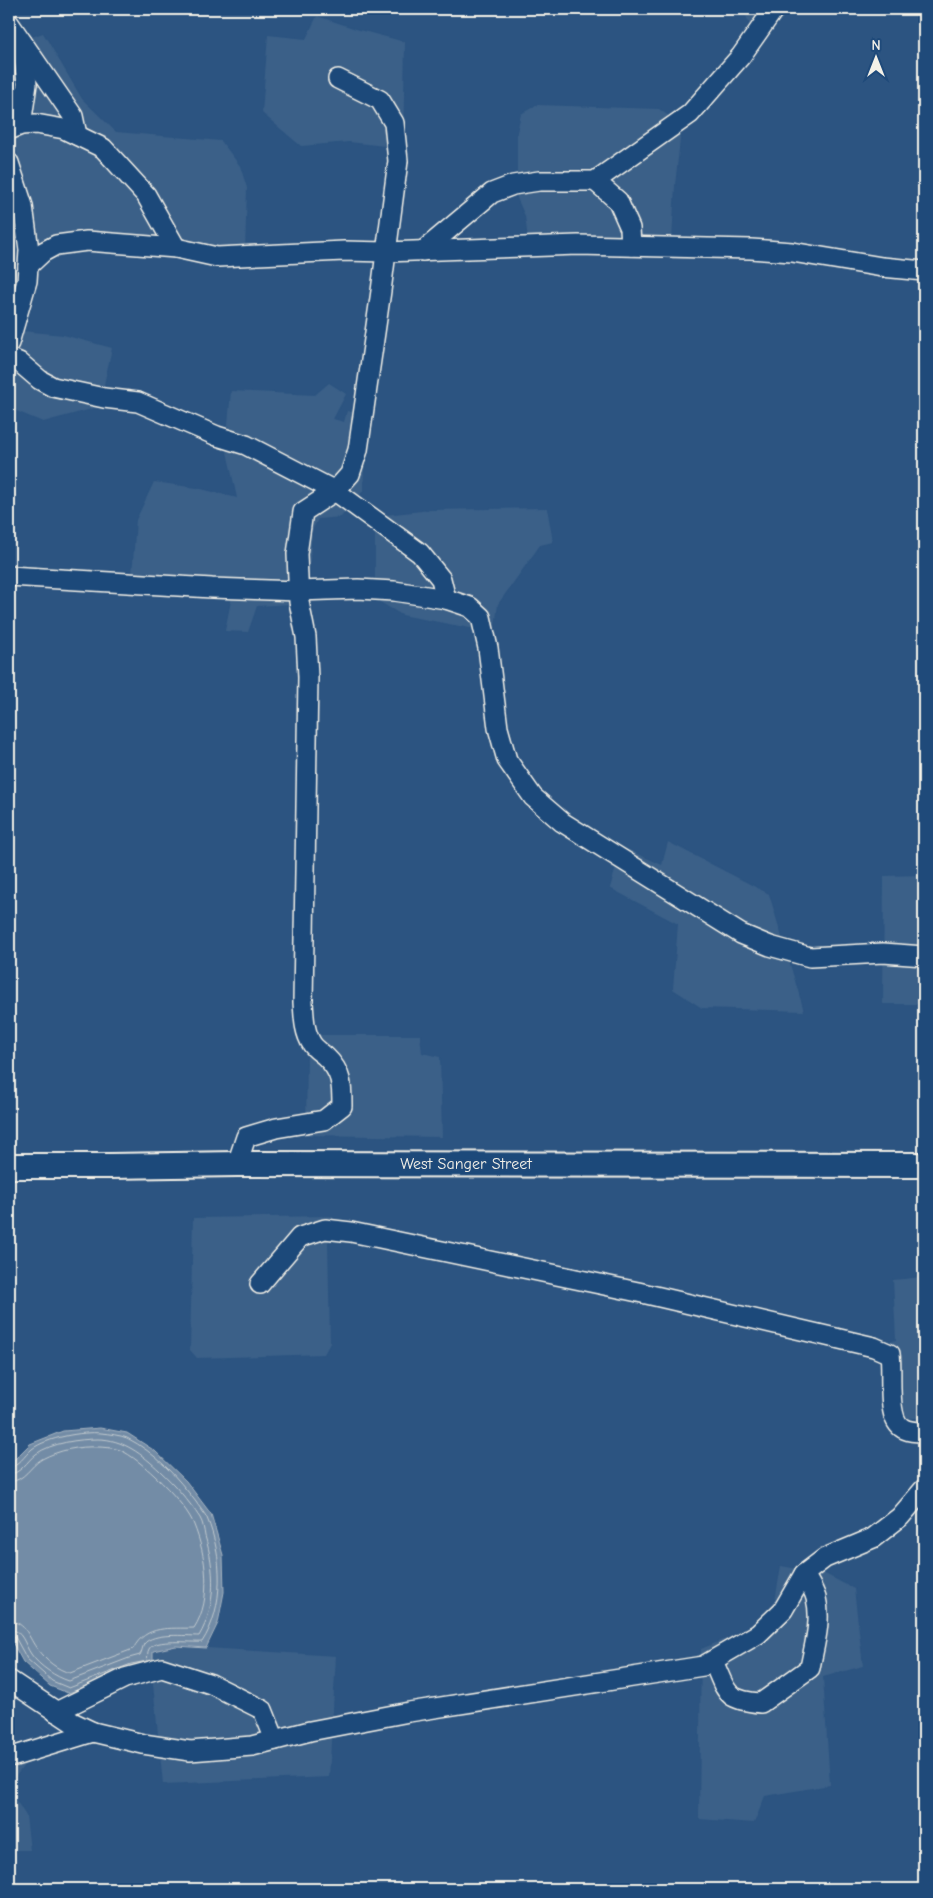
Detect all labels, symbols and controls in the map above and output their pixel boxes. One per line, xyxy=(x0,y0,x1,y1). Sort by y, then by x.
north arrow xyxy=(850,32,900,82)
text: N xyxy=(871,37,881,54)
street label: West Sanger Street xyxy=(400,1155,532,1173)

